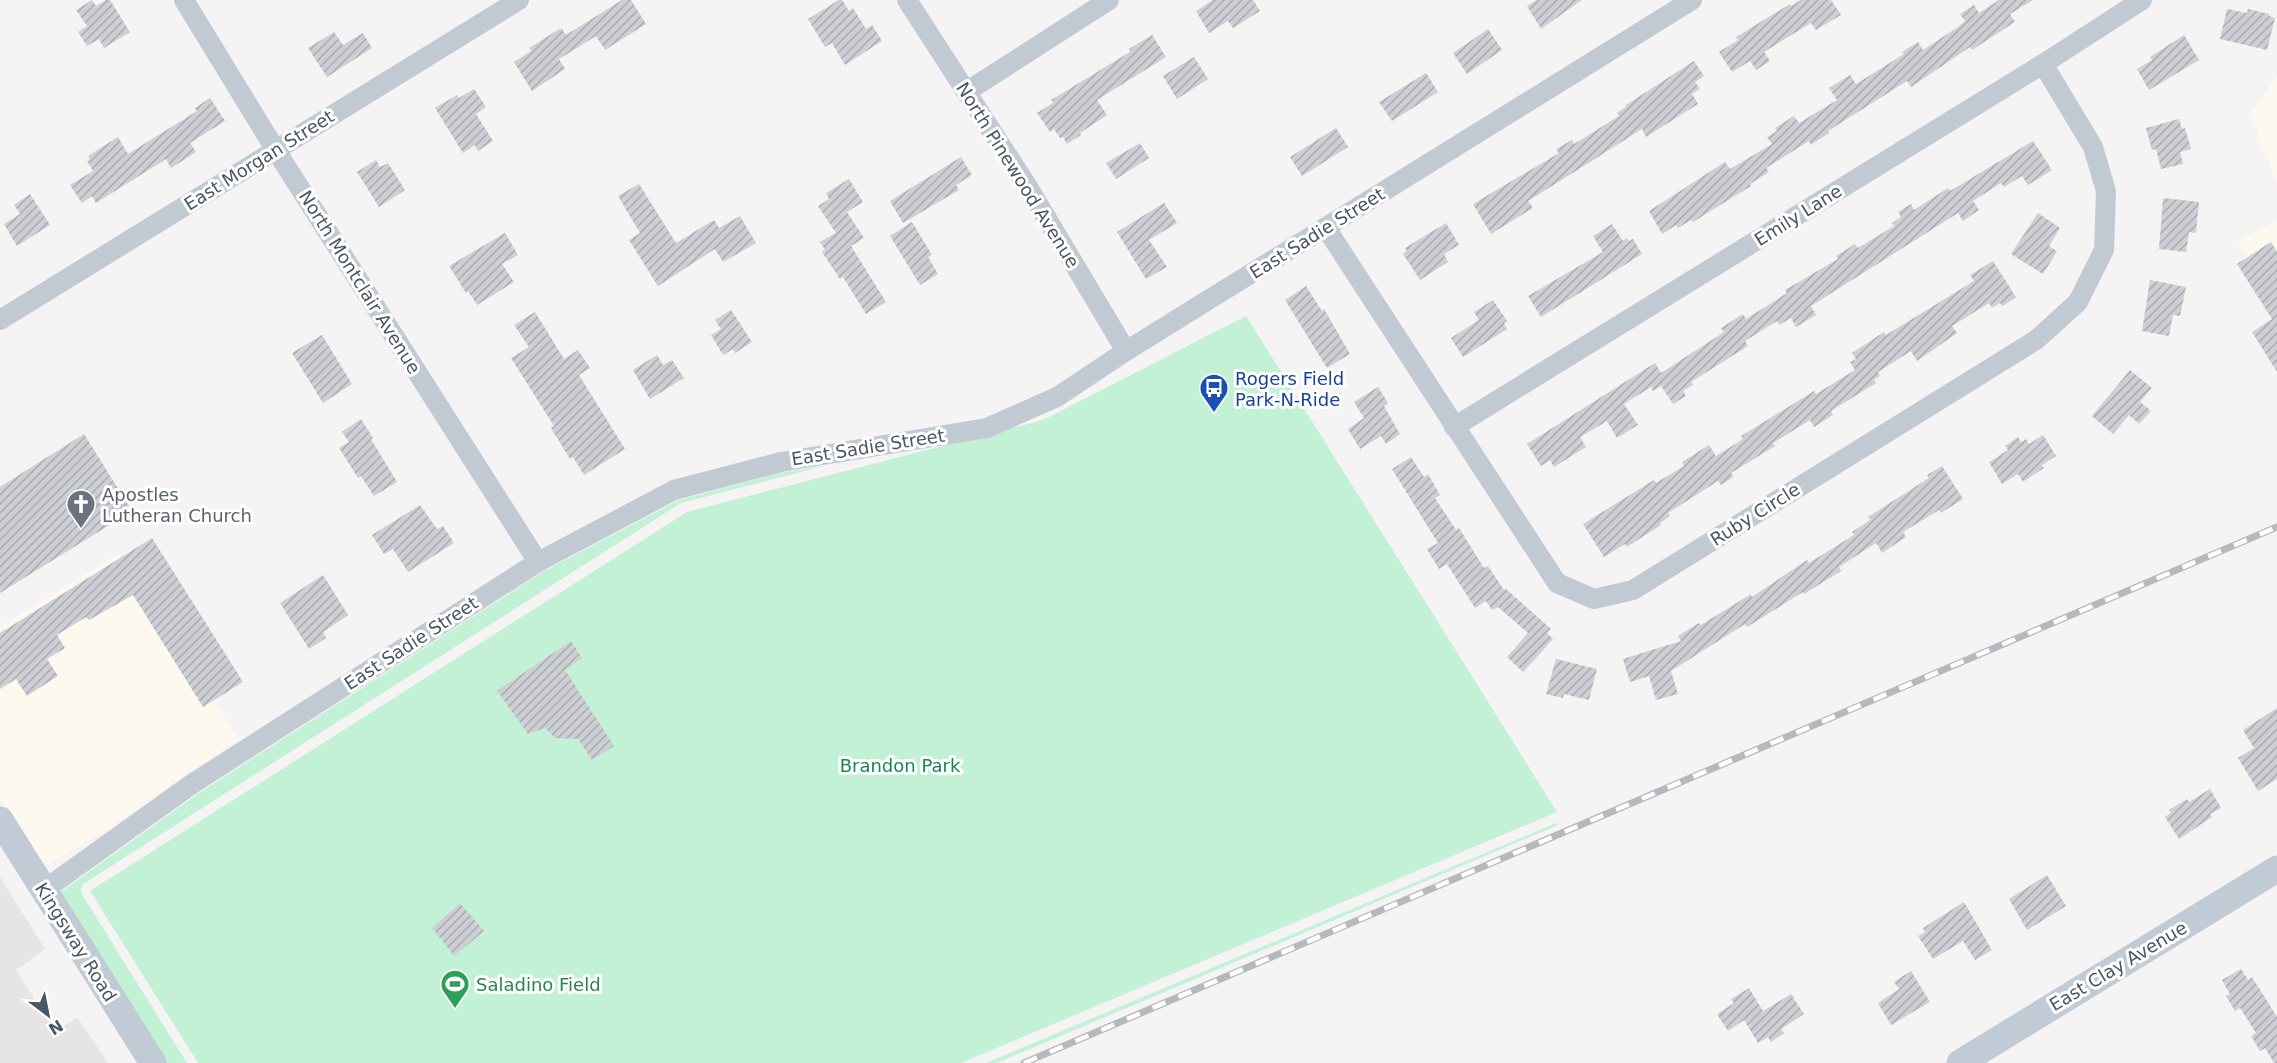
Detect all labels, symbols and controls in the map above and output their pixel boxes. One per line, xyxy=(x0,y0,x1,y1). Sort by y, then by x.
street label: North Pinewood Avenue xyxy=(952,78,1084,272)
street label: East Morgan Street xyxy=(180,105,338,215)
street label: Emily Lane xyxy=(1751,180,1845,250)
street label: East Sadie Street xyxy=(1246,183,1388,283)
street label: North Montclair Avenue xyxy=(295,187,425,377)
place label: Rogers Field Park-N-Ride xyxy=(1235,368,1344,410)
bus stop icon: Rogers Field Park-N-Ride xyxy=(1198,372,1230,414)
street label: East Sadie Street xyxy=(790,425,946,469)
street label: Ruby Circle xyxy=(1706,478,1804,550)
place label: Apostles Lutheran Church xyxy=(102,484,252,526)
church icon: Apostles Lutheran Church xyxy=(65,488,97,530)
street label: East Sadie Street xyxy=(340,592,482,694)
park label: Brandon Park xyxy=(840,755,961,776)
street label: Kingsway Road xyxy=(31,879,121,1005)
street label: East Clay Avenue xyxy=(2046,917,2190,1015)
sports icon: Saladino Field xyxy=(439,968,471,1010)
place label: Saladino Field xyxy=(476,974,601,995)
north arrow xyxy=(18,985,78,1045)
text: N xyxy=(45,1016,66,1039)

